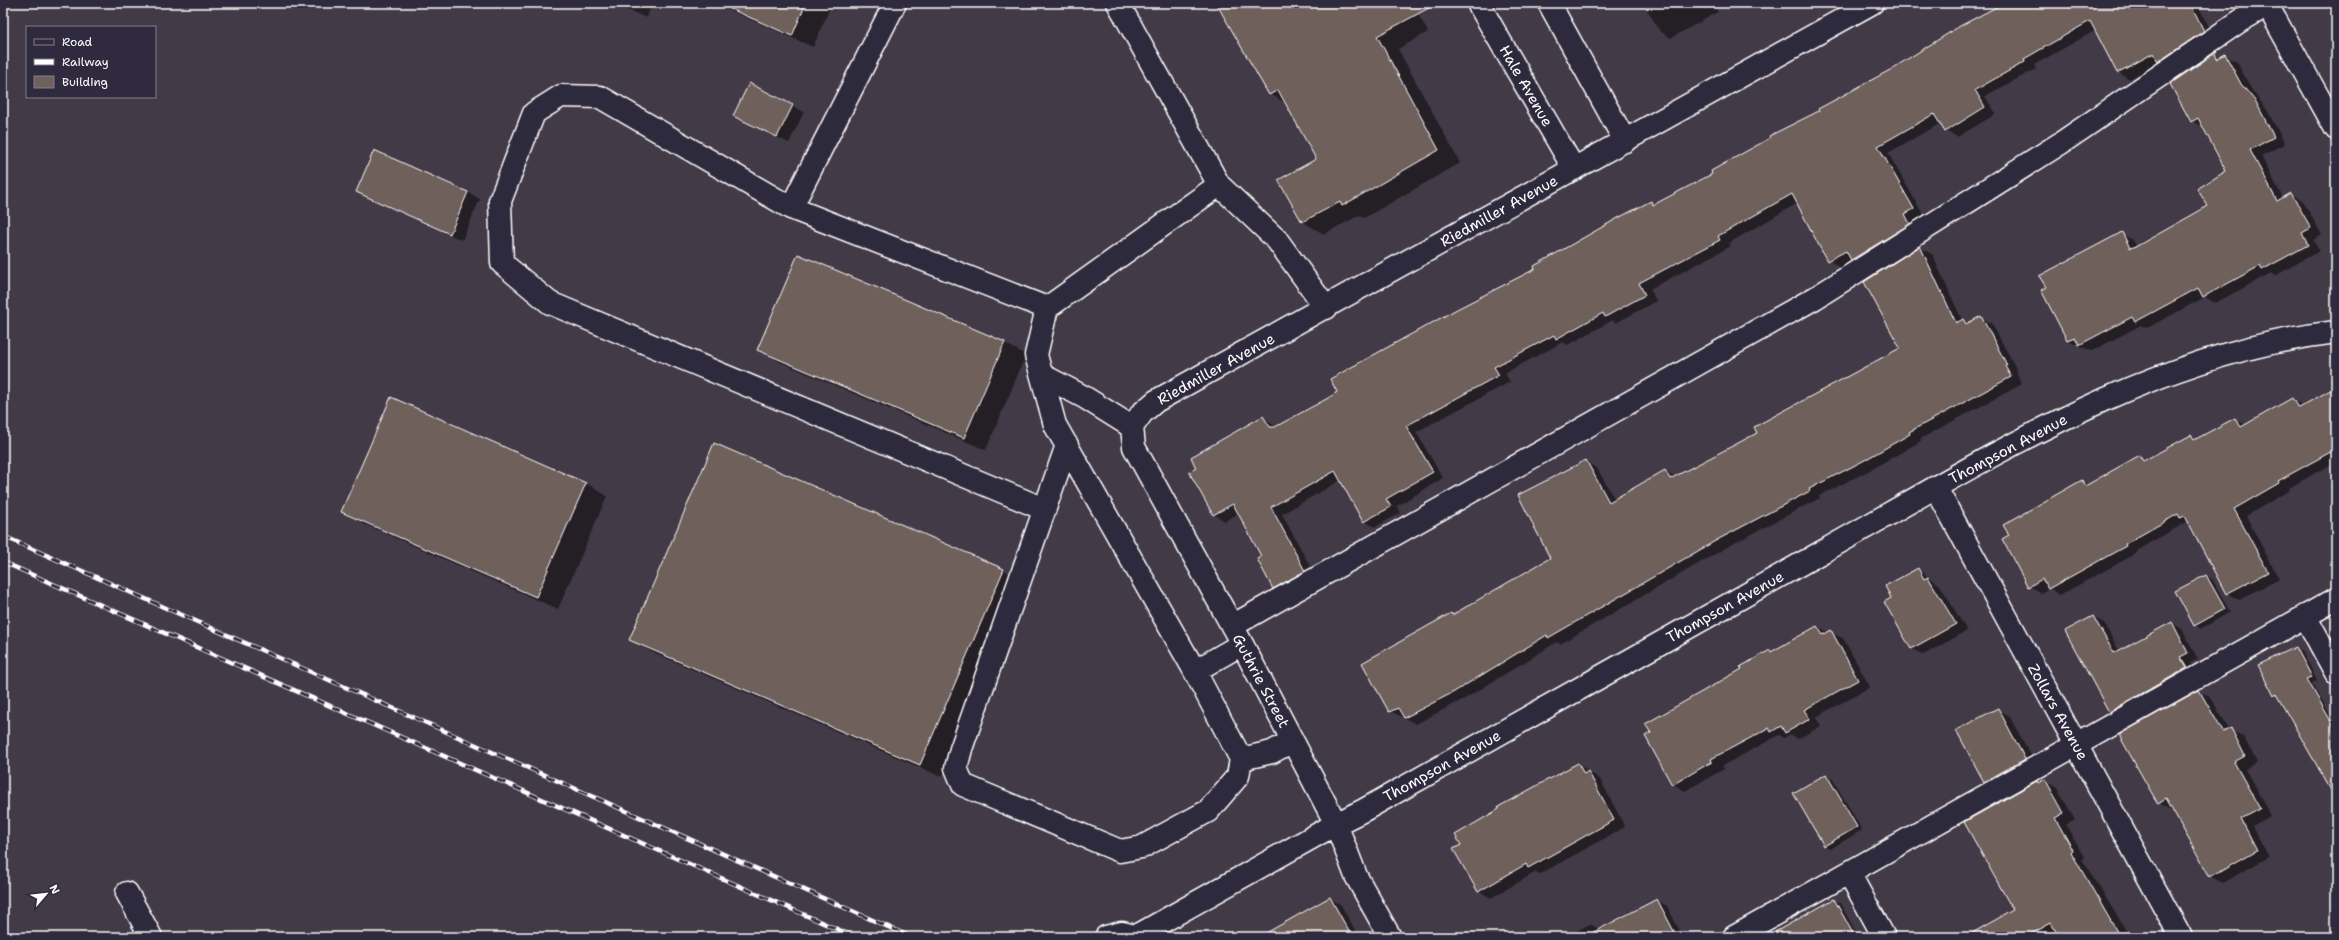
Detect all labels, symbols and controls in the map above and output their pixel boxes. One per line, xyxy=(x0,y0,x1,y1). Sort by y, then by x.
legend xyxy=(26,26,156,98)
text: Road xyxy=(62,34,93,50)
street label: Hale Avenue xyxy=(1495,42,1557,130)
text: Railway xyxy=(62,54,109,70)
text: Building xyxy=(62,74,108,90)
street label: Riedmiller Avenue xyxy=(1437,170,1561,252)
street label: Riedmiller Avenue xyxy=(1154,328,1278,410)
street label: Thompson Avenue xyxy=(1945,409,2071,489)
street label: Thompson Avenue xyxy=(1663,566,1787,648)
street label: Guthrie Street xyxy=(1228,631,1294,731)
street label: Zollars Avenue xyxy=(2023,660,2093,764)
street label: Thompson Avenue xyxy=(1380,725,1504,807)
north arrow xyxy=(26,874,66,914)
text: N xyxy=(46,882,63,897)

